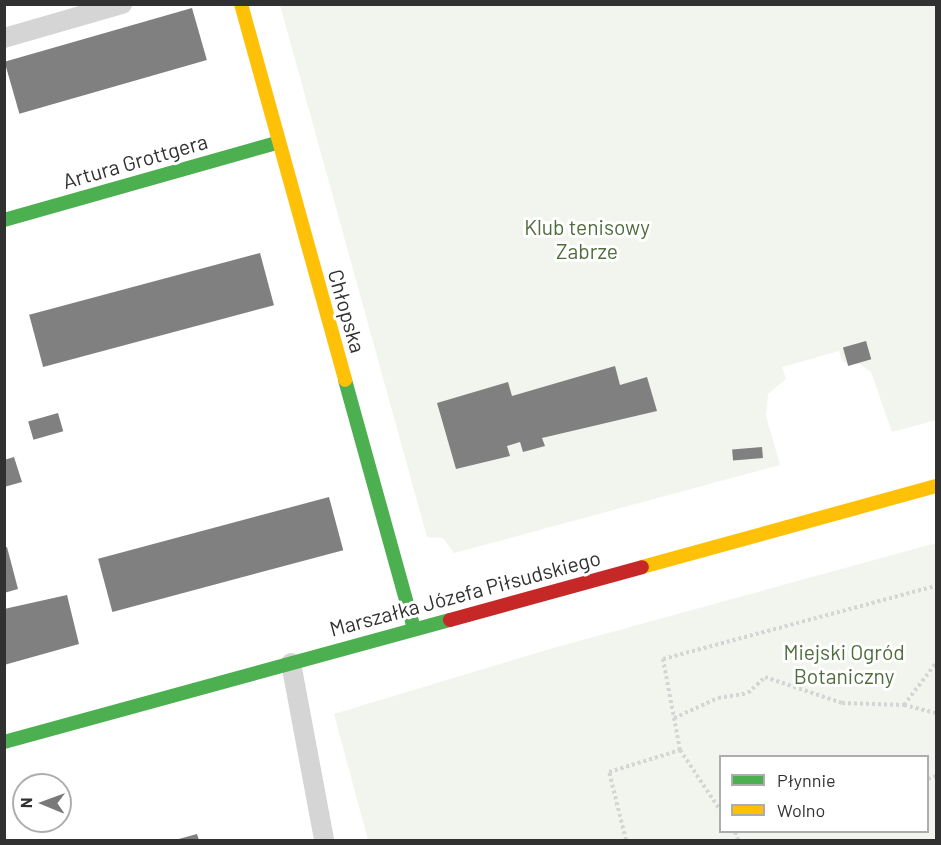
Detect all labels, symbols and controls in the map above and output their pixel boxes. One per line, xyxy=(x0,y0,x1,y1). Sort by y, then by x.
street label: Artura Grottgera xyxy=(60,128,210,194)
park label: Klub tenisowy Zabrze xyxy=(524,214,650,264)
street label: Chłopska xyxy=(323,266,371,356)
street label: Marszałka Józefa Piłsudskiego xyxy=(327,545,603,641)
park label: Miejski Ogród Botaniczny xyxy=(783,639,905,689)
legend xyxy=(719,755,929,833)
text: Płynnie xyxy=(777,769,836,791)
north arrow xyxy=(12,773,72,833)
text: N xyxy=(16,797,35,808)
text: Wolno xyxy=(777,799,825,821)

